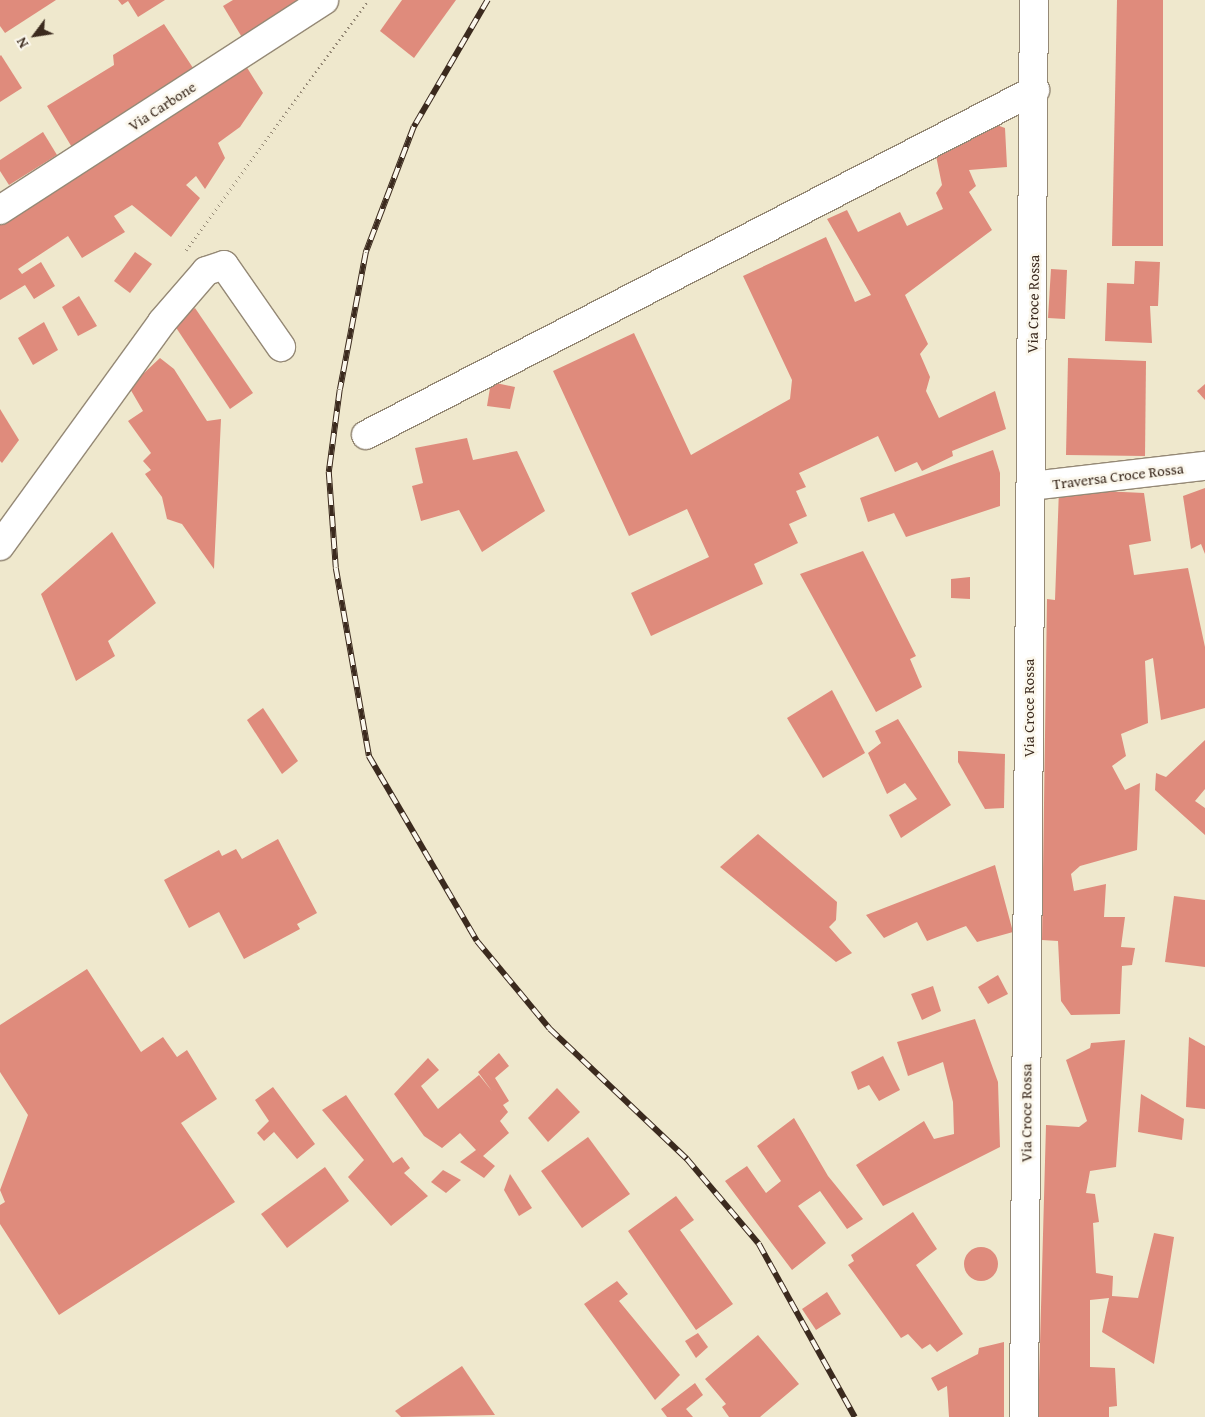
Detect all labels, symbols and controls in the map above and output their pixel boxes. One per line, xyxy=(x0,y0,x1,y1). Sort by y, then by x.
north arrow xyxy=(10,10,60,60)
text: N xyxy=(11,34,33,52)
street label: Via Carbone xyxy=(125,78,199,134)
street label: Via Croce Rossa xyxy=(1023,255,1043,353)
street label: Traversa Croce Rossa xyxy=(1051,459,1185,493)
street label: Via Croce Rossa xyxy=(1020,659,1038,757)
street label: Via Croce Rossa xyxy=(1017,1064,1035,1162)

